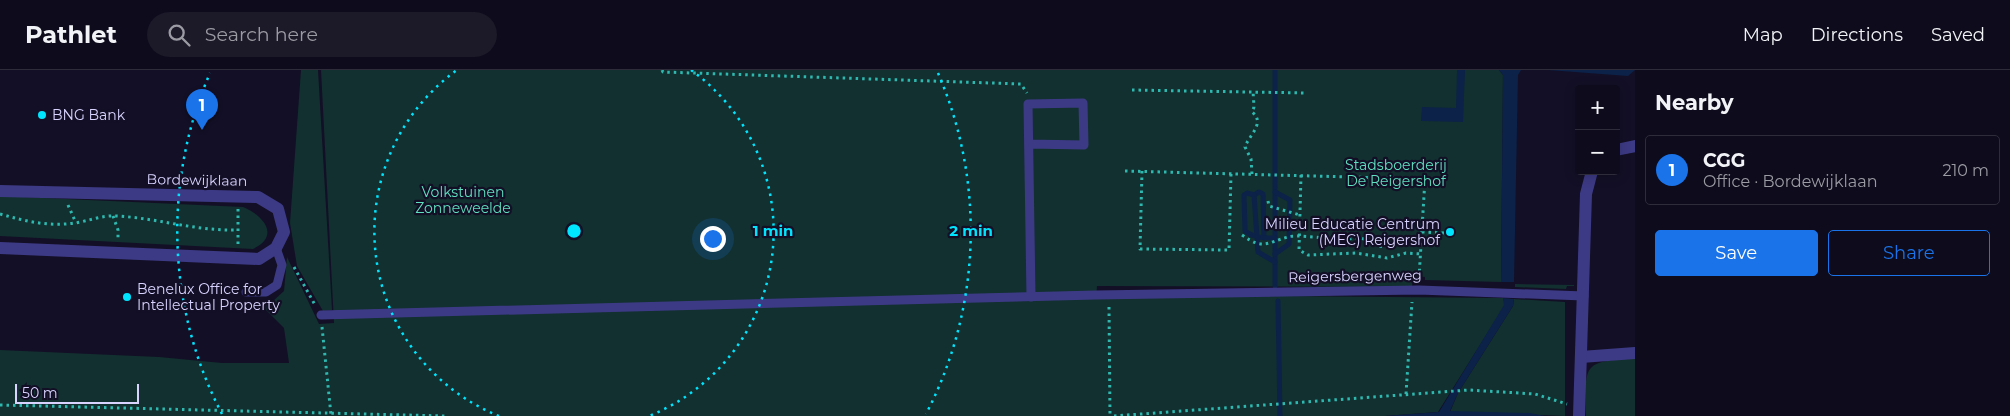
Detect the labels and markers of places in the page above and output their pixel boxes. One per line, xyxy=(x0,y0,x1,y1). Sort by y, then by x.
pin: 1 xyxy=(186,89,218,130)
place label: BNG Bank xyxy=(52,106,126,124)
marker: BNG Bank xyxy=(36,109,48,121)
place label: Milieu Educatie Centrum (MEC) Reigershof xyxy=(1265,215,1441,249)
centre of rings xyxy=(565,222,583,240)
marker: Milieu Educatie Centrum (MEC) Reigershof xyxy=(1444,226,1456,238)
place label: Benelux Office for Intellectual Property xyxy=(137,280,280,314)
marker: Benelux Office for Intellectual Property xyxy=(121,291,133,303)

